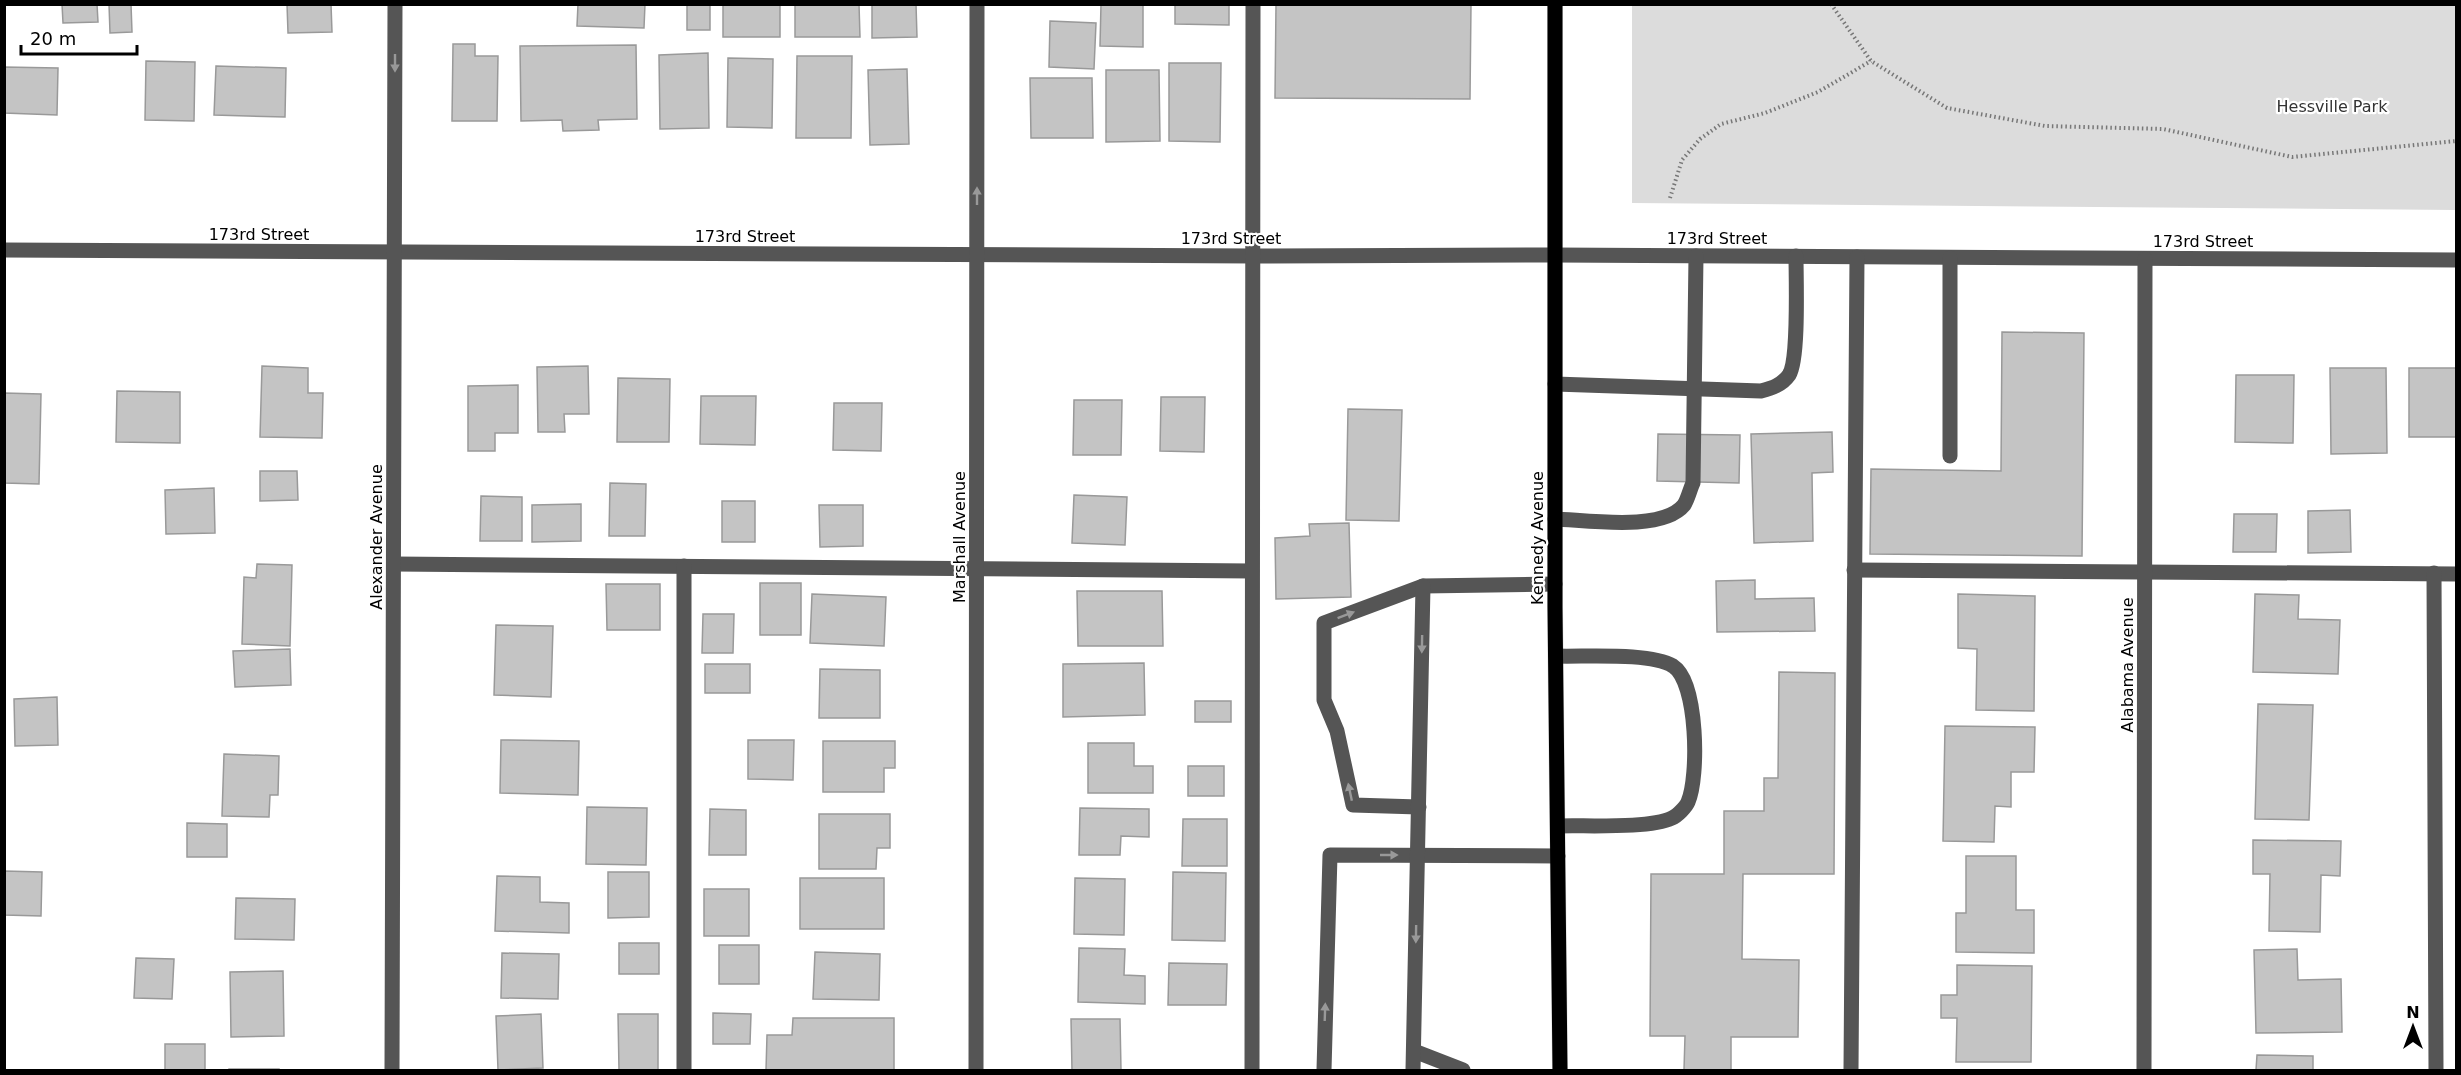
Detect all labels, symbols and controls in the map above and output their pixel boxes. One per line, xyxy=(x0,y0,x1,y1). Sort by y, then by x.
scale bar xyxy=(21,18,136,56)
text: 20 m xyxy=(30,28,76,49)
one-way arrow xyxy=(390,53,400,72)
park label: Hessville Park xyxy=(2277,97,2388,116)
one-way arrow xyxy=(972,187,982,206)
street label: 173rd Street xyxy=(209,225,309,244)
street label: 173rd Street xyxy=(695,227,795,246)
street label: 173rd Street xyxy=(1181,229,1281,248)
street label: 173rd Street xyxy=(1667,229,1767,248)
street label: 173rd Street xyxy=(2153,232,2253,251)
street label: Alexander Avenue xyxy=(367,464,386,610)
street label: Marshall Avenue xyxy=(950,471,969,603)
street label: Kennedy Avenue xyxy=(1528,471,1547,605)
street label: Alabama Avenue xyxy=(2118,597,2137,733)
one-way arrow xyxy=(1337,610,1355,620)
one-way arrow xyxy=(1417,635,1427,654)
one-way arrow xyxy=(1345,782,1354,801)
one-way arrow xyxy=(1379,850,1398,860)
one-way arrow xyxy=(1411,925,1421,944)
north arrow xyxy=(2383,997,2443,1057)
one-way arrow xyxy=(1321,1003,1330,1022)
text: N xyxy=(2406,1003,2420,1022)

